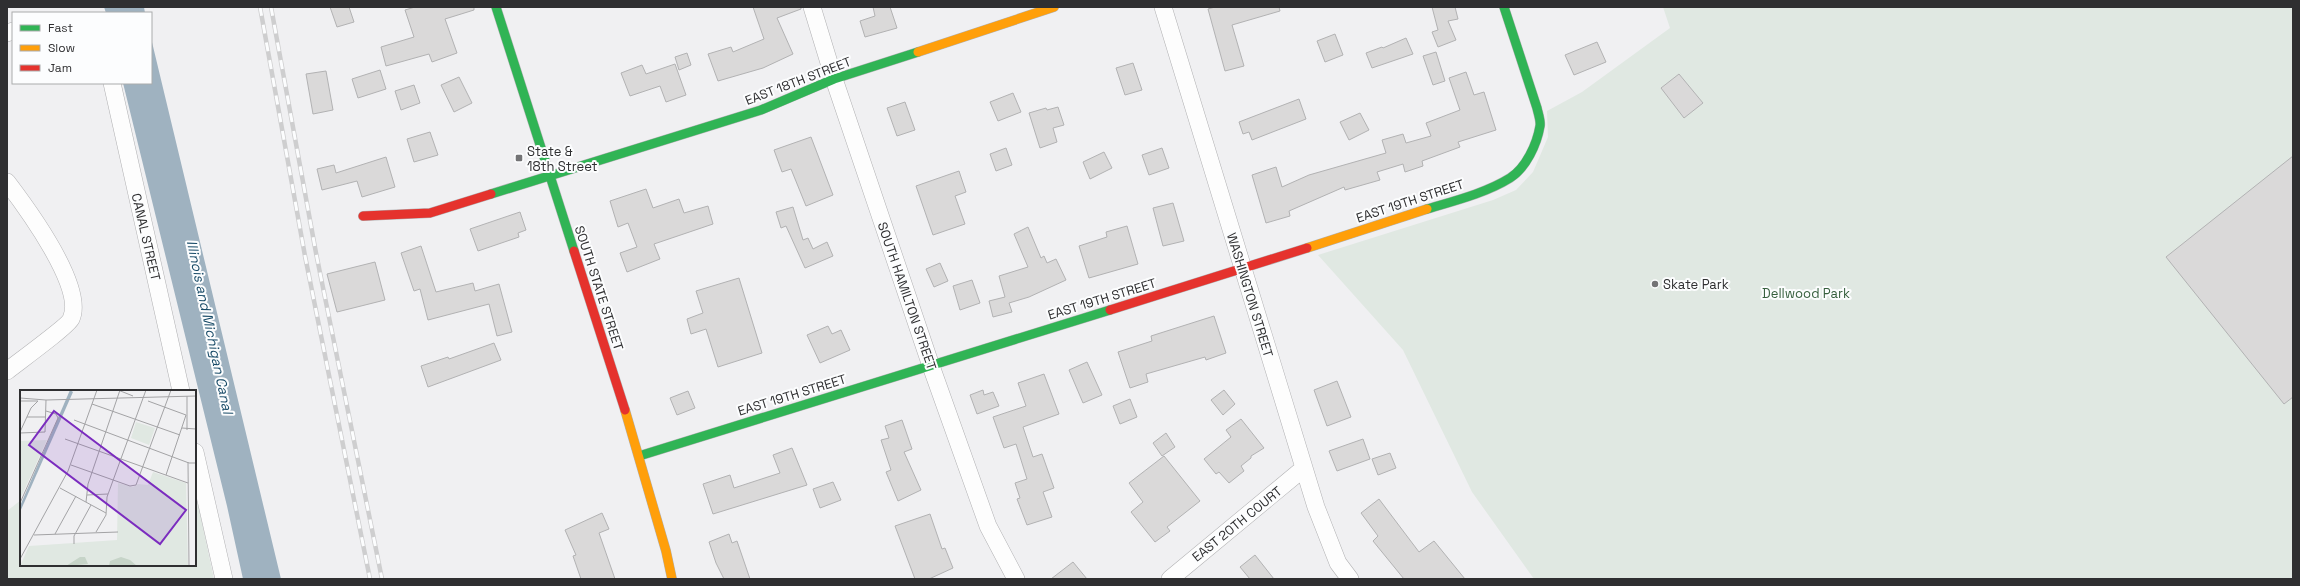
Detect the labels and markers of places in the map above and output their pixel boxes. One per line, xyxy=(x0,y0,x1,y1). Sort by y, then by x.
place label: State & 18th Street xyxy=(527,143,598,175)
marker: State & 18th Street xyxy=(514,153,524,163)
place label: Skate Park xyxy=(1663,276,1729,293)
marker: Skate Park xyxy=(1650,279,1660,289)

